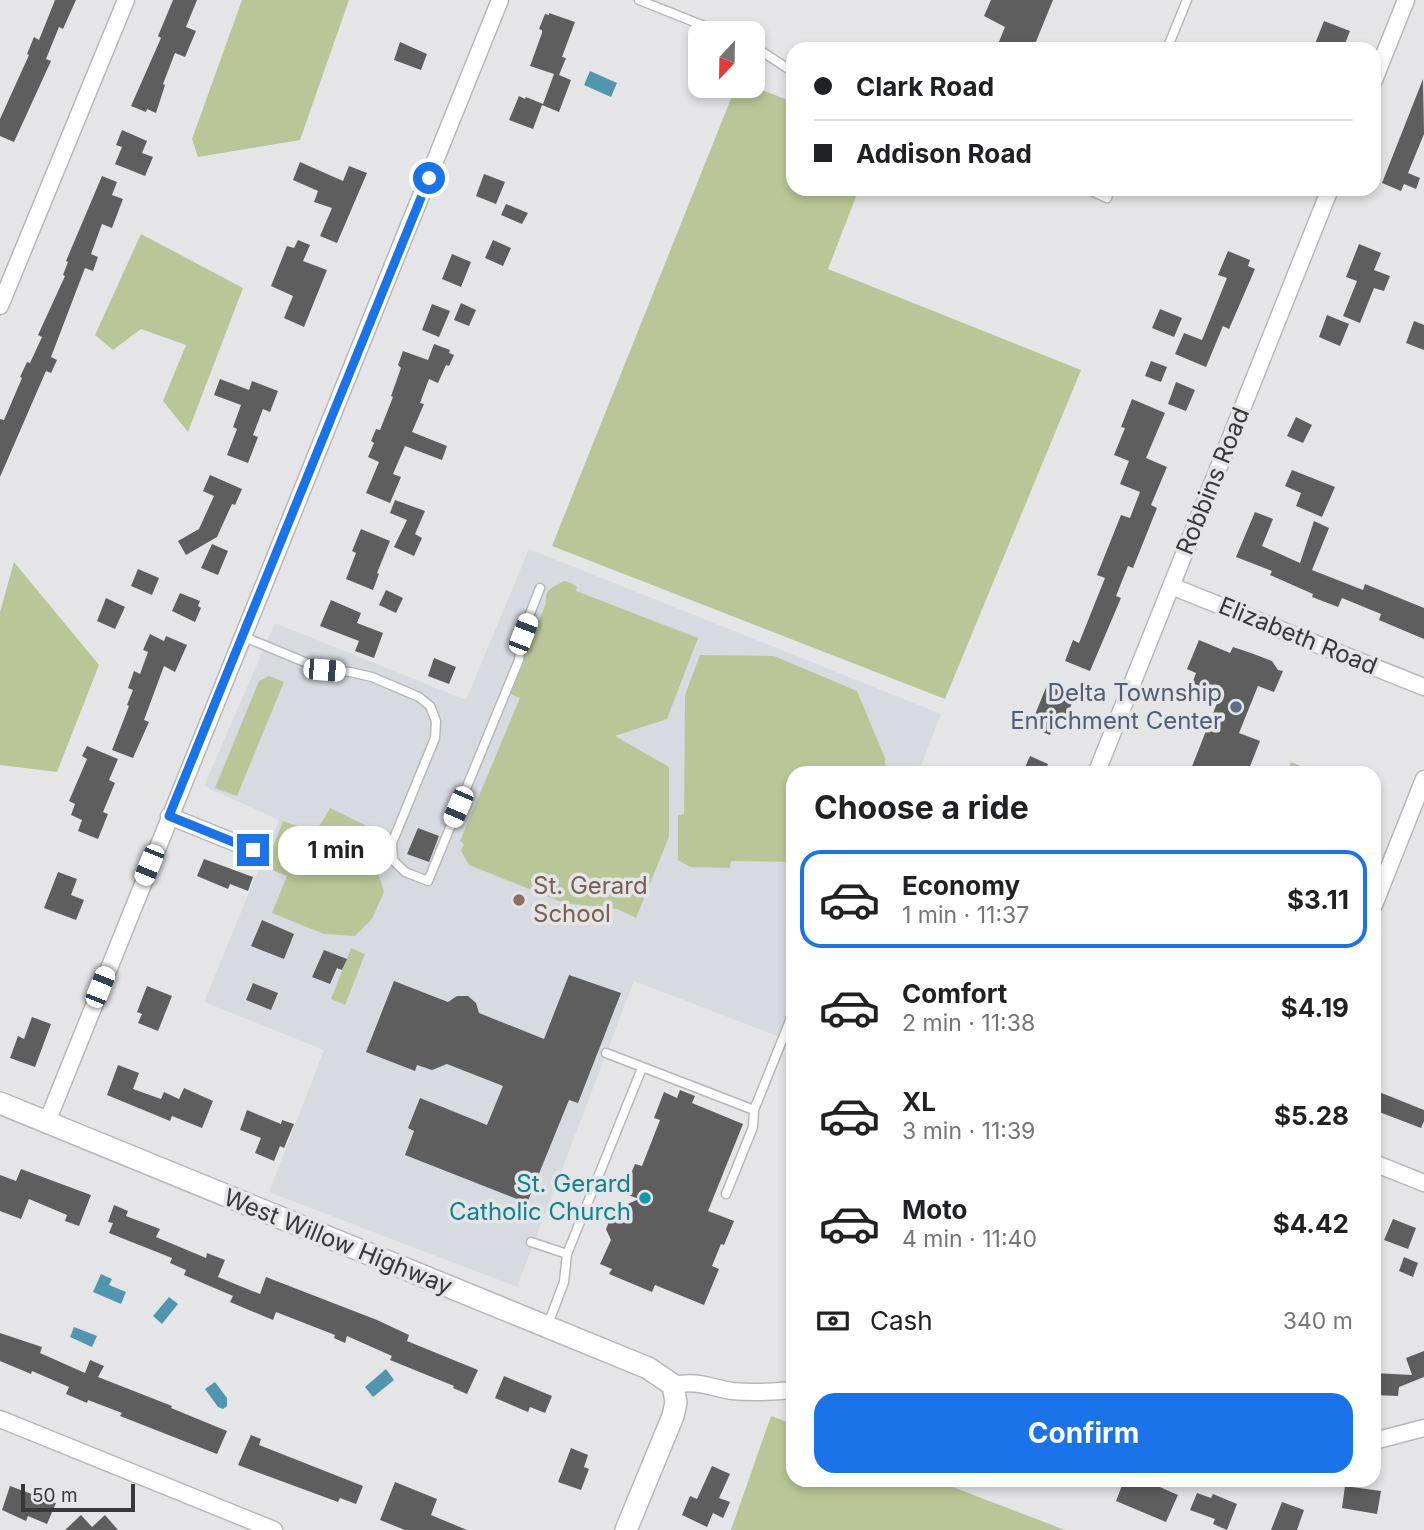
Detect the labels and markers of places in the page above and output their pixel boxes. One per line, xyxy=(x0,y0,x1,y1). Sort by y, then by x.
place label: Delta Township Enrichment Center xyxy=(1010,678,1222,735)
marker: Delta Township Enrichment Center xyxy=(1228,699,1244,715)
place label: St. Gerard School xyxy=(533,871,648,928)
marker: St. Gerard School xyxy=(511,892,527,908)
place label: St. Gerard Catholic Church xyxy=(449,1169,631,1226)
marker: St. Gerard Catholic Church xyxy=(637,1190,653,1206)

